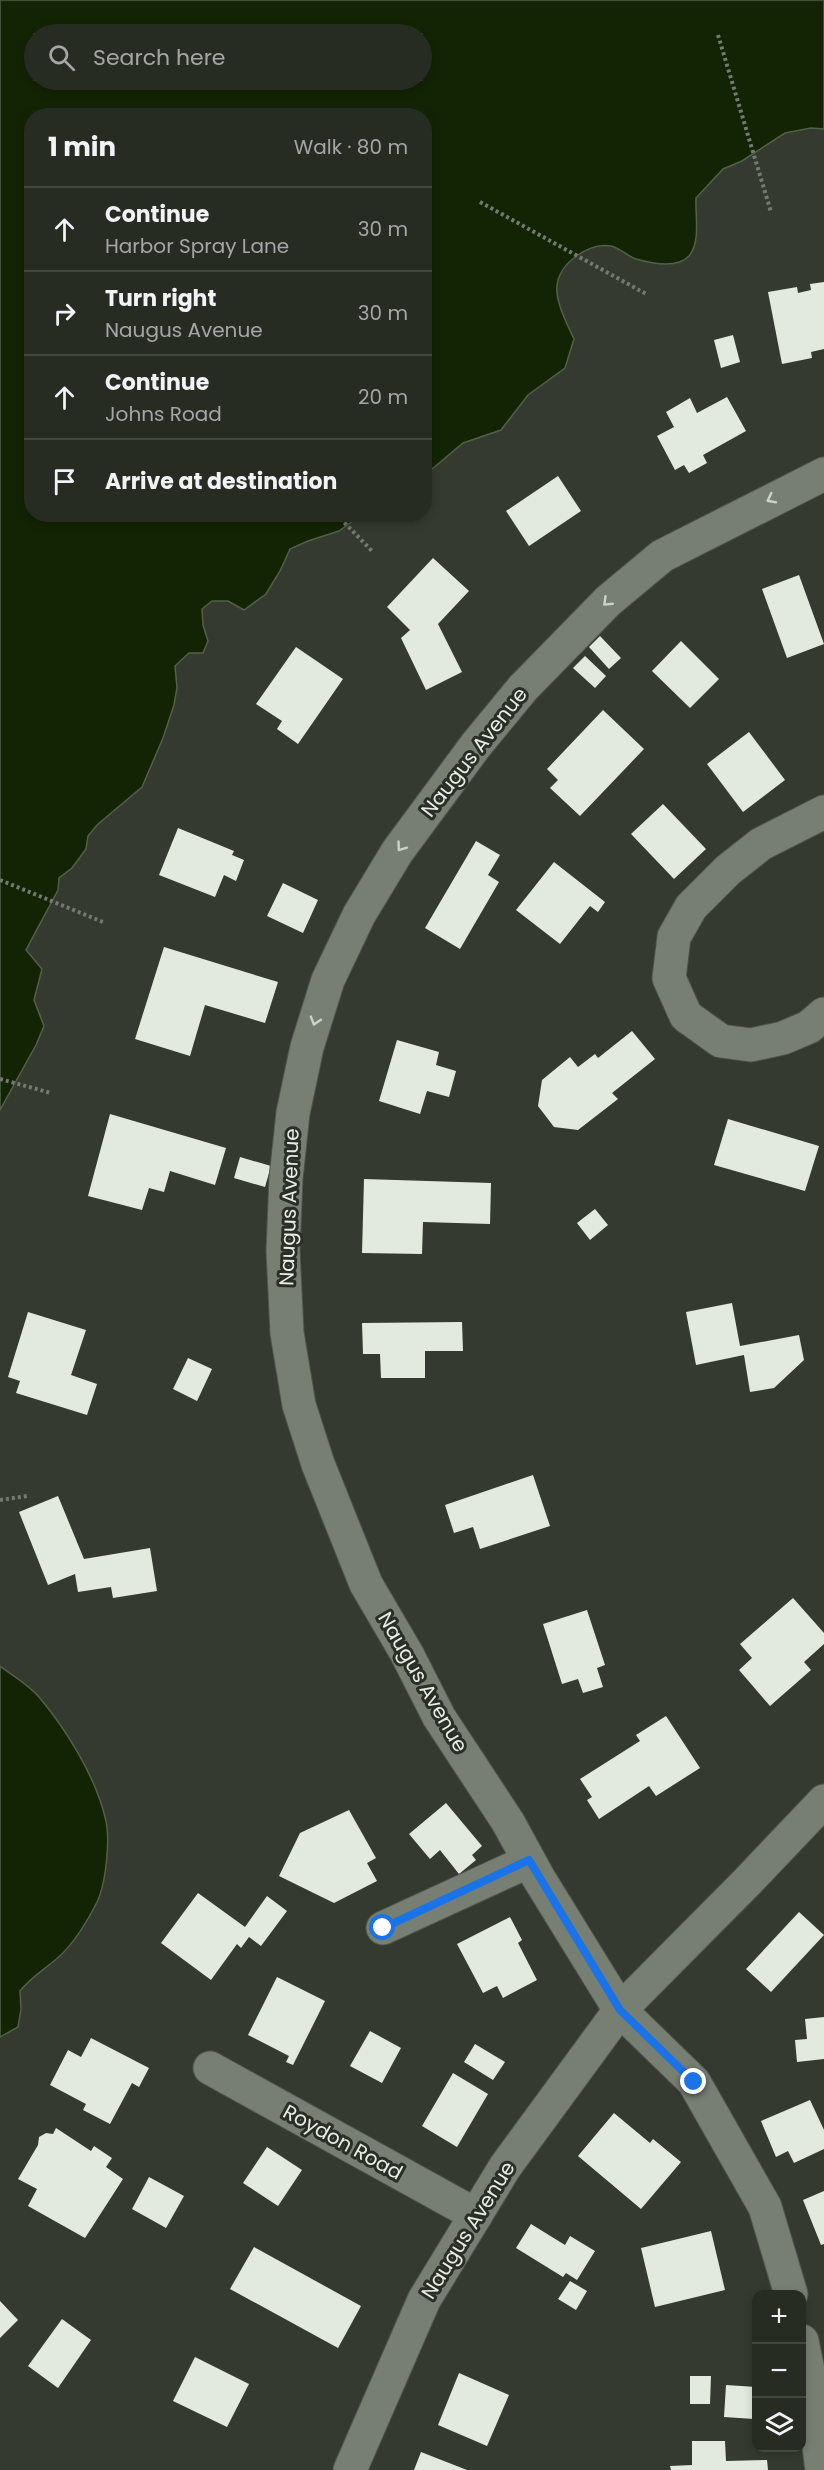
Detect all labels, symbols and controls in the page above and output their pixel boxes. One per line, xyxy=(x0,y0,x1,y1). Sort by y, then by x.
search box xyxy=(24,24,432,90)
icon: search xyxy=(45,41,78,74)
text: Search here xyxy=(93,42,226,73)
text: 1 min xyxy=(48,129,116,165)
text: Walk · 80 m xyxy=(294,133,408,161)
text: Continue xyxy=(105,199,209,230)
icon: ahead xyxy=(48,213,81,246)
text: 30 m xyxy=(358,215,408,243)
text: Harbor Spray Lane xyxy=(105,232,289,260)
text: Turn right xyxy=(105,283,216,314)
icon: right xyxy=(48,297,81,330)
text: 30 m xyxy=(358,299,408,327)
text: Naugus Avenue xyxy=(105,316,263,344)
text: Continue xyxy=(105,367,209,398)
icon: ahead xyxy=(48,381,81,414)
text: 20 m xyxy=(358,383,408,411)
text: Johns Road xyxy=(105,400,222,428)
icon: arrive xyxy=(48,465,81,498)
text: Arrive at destination xyxy=(105,466,337,497)
one-way arrow xyxy=(767,492,778,503)
one-way arrow xyxy=(604,595,615,606)
street label: Naugus Avenue xyxy=(414,681,534,823)
one-way arrow xyxy=(397,841,408,852)
one-way arrow xyxy=(310,1015,322,1026)
street label: Naugus Avenue xyxy=(272,1128,306,1286)
street label: Naugus Avenue xyxy=(371,1607,475,1757)
route start xyxy=(369,1914,395,1940)
route end xyxy=(680,2068,706,2094)
street label: Roydon Road xyxy=(278,2098,408,2186)
street label: Naugus Avenue xyxy=(414,2156,522,2304)
map controls xyxy=(752,2290,806,2452)
button: + xyxy=(752,2290,806,2344)
button: − xyxy=(752,2344,806,2398)
button: layers xyxy=(752,2398,806,2452)

